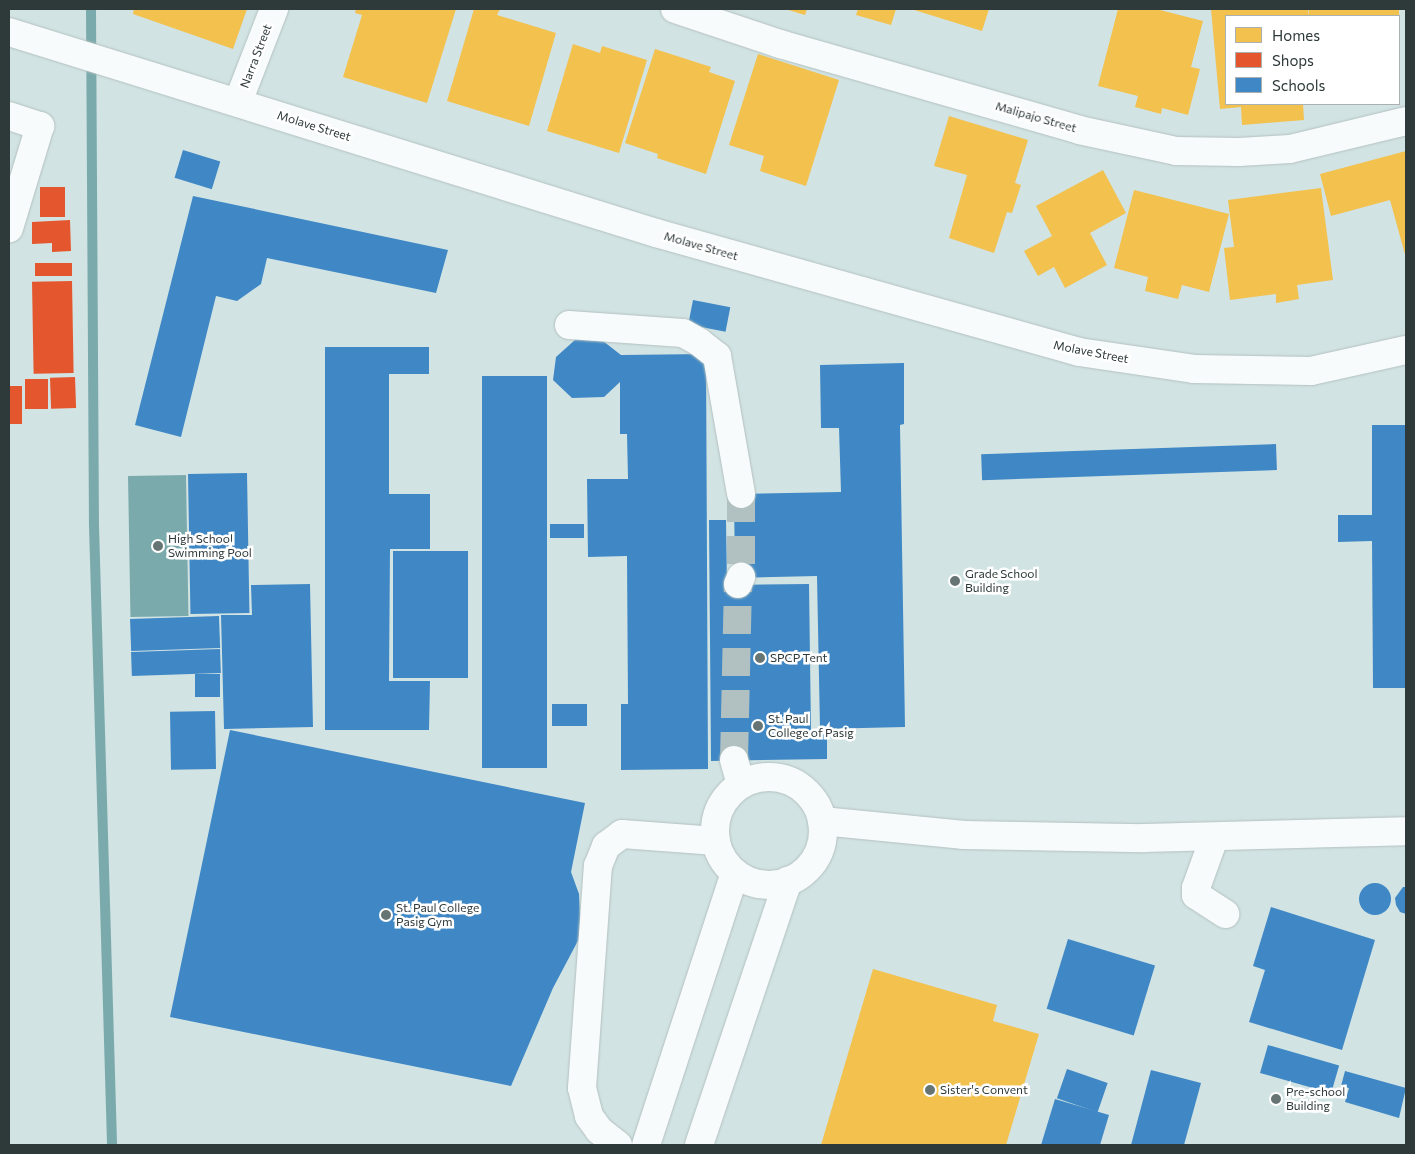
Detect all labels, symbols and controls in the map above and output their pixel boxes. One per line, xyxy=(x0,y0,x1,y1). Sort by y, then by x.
legend xyxy=(1225,15,1400,105)
street label: Narra Street xyxy=(237,22,275,90)
text: Homes xyxy=(1272,26,1320,44)
text: Shops xyxy=(1272,51,1314,69)
text: Schools xyxy=(1272,76,1325,94)
street label: Malipajo Street xyxy=(994,99,1078,135)
street label: Molave Street xyxy=(275,108,353,144)
street label: Molave Street xyxy=(662,229,740,263)
street label: Molave Street xyxy=(1052,338,1130,366)
place label: High School Swimming Pool xyxy=(168,532,252,560)
marker: High School Swimming Pool xyxy=(152,540,164,552)
place label: Grade School Building xyxy=(965,567,1038,595)
marker: Grade School Building xyxy=(949,575,961,587)
place label: SPCP Tent xyxy=(770,651,828,665)
marker: SPCP Tent xyxy=(754,652,766,664)
place label: St. Paul College of Pasig xyxy=(768,712,854,740)
marker: St. Paul College of Pasig xyxy=(752,720,764,732)
place label: St. Paul College Pasig Gym xyxy=(396,901,479,929)
marker: St. Paul College Pasig Gym xyxy=(380,909,392,921)
place label: Sister's Convent xyxy=(940,1083,1028,1097)
marker: Sister's Convent xyxy=(924,1084,936,1096)
place label: Pre-school Building xyxy=(1286,1085,1345,1113)
marker: Pre-school Building xyxy=(1270,1093,1282,1105)

